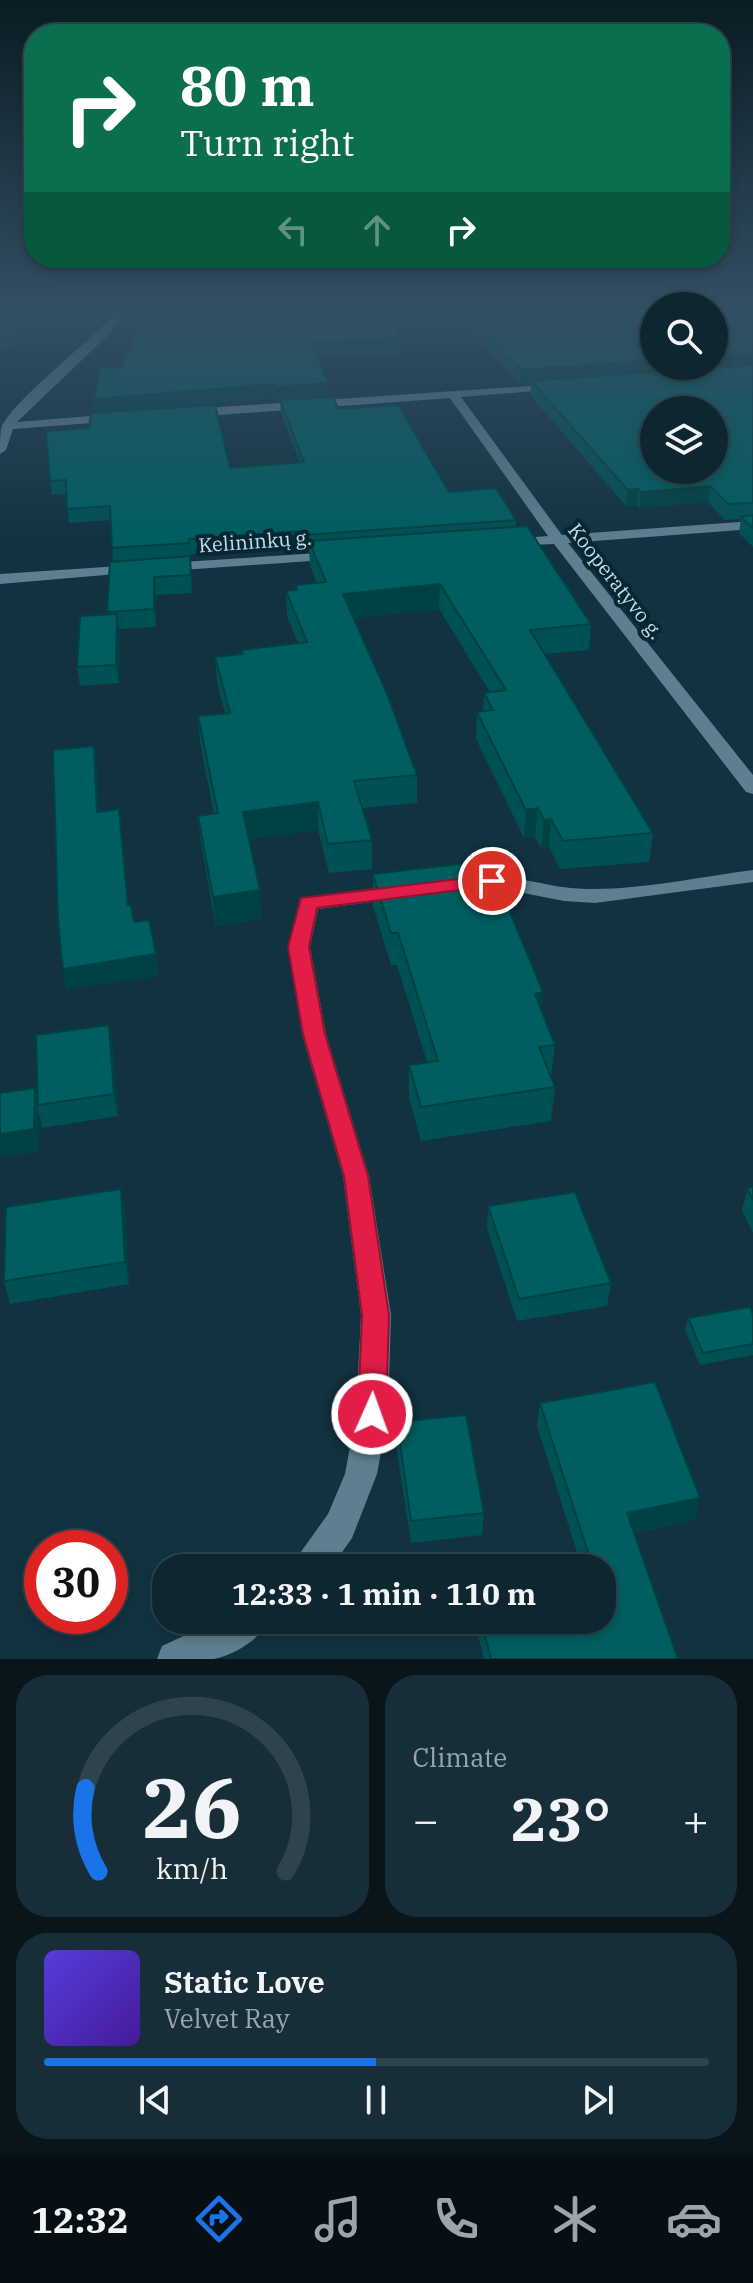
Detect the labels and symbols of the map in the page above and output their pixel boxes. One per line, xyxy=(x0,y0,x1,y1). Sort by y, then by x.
street label: Kooperatyvo g. xyxy=(562,517,670,645)
street label: Kelininkų g. xyxy=(197,524,313,558)
pin xyxy=(458,847,526,915)
position arrow xyxy=(330,1372,414,1456)
speed limit sign: 30 xyxy=(24,1530,128,1634)

